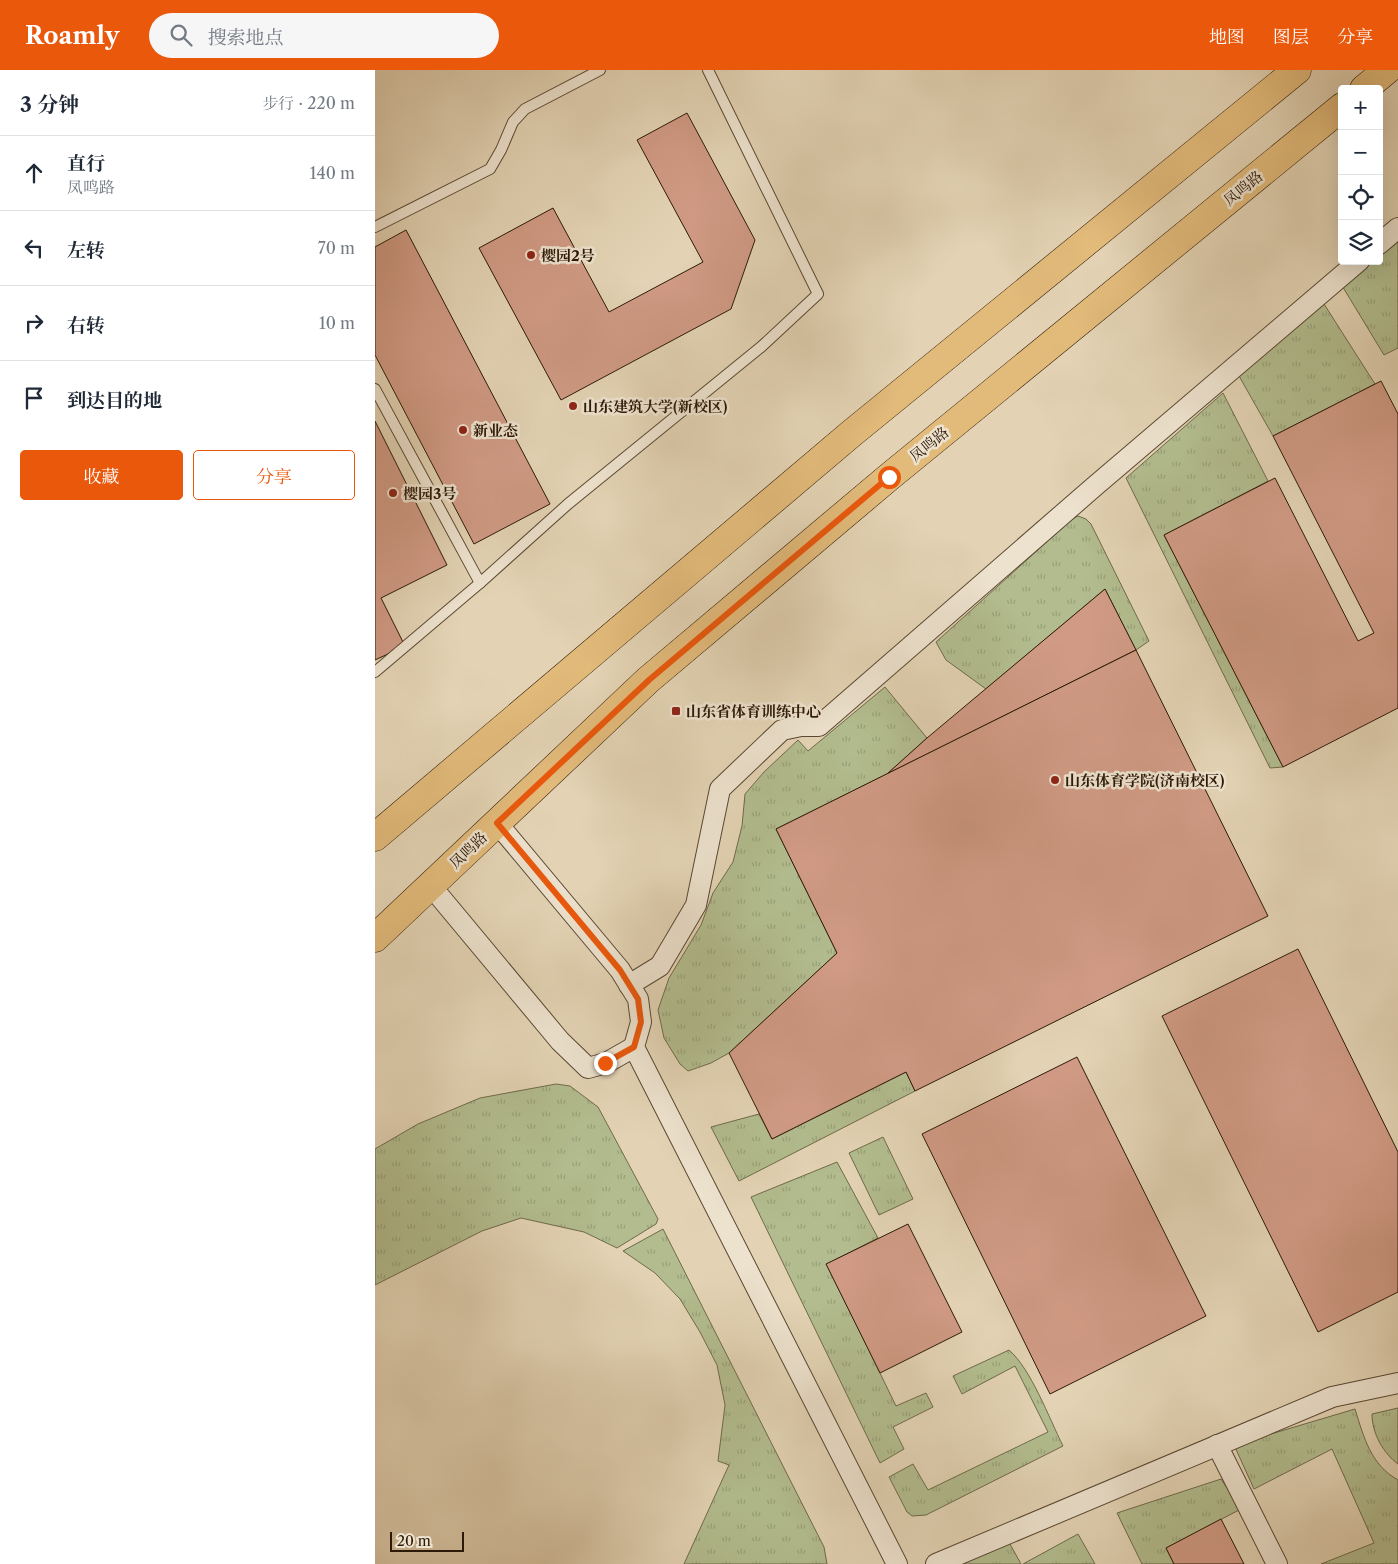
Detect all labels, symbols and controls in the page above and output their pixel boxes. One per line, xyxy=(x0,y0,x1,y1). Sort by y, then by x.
search box xyxy=(149,13,499,58)
text: Roamly xyxy=(25,21,119,50)
icon: search xyxy=(167,21,195,49)
text: 搜索地点 xyxy=(207,26,283,49)
text: 地图 xyxy=(1209,26,1245,48)
text: 图层 xyxy=(1273,26,1309,48)
text: 分享 xyxy=(1337,26,1373,48)
map controls xyxy=(1338,85,1383,265)
button: + xyxy=(1338,85,1383,130)
text: 3 分钟 xyxy=(20,92,79,117)
text: 步行 · 220 m xyxy=(262,93,355,113)
button: − xyxy=(1338,130,1383,175)
text: 直行 xyxy=(67,152,105,175)
icon: ahead xyxy=(20,159,48,187)
text: 140 m xyxy=(310,163,355,183)
street label: 凤鸣路 xyxy=(1220,166,1266,210)
button: locate xyxy=(1338,175,1383,220)
text: 凤鸣路 xyxy=(67,177,115,197)
button: layers xyxy=(1338,220,1383,265)
icon: left xyxy=(20,234,48,262)
text: 70 m xyxy=(318,238,355,258)
text: 左转 xyxy=(67,239,105,262)
place label: 樱园2号 xyxy=(541,246,595,265)
marker: 樱园2号 xyxy=(525,249,537,261)
icon: right xyxy=(20,309,48,337)
text: 10 m xyxy=(319,313,355,333)
text: 右转 xyxy=(67,314,105,337)
icon: arrive xyxy=(20,384,48,412)
text: 到达目的地 xyxy=(67,389,162,412)
place label: 山东建筑大学(新校区) xyxy=(583,397,728,416)
marker: 山东建筑大学(新校区) xyxy=(567,400,579,412)
place label: 新业态 xyxy=(473,421,518,440)
street label: 凤鸣路 xyxy=(906,422,952,466)
marker: 新业态 xyxy=(457,424,469,436)
button: 收藏 xyxy=(20,450,183,500)
button: 分享 xyxy=(193,450,355,500)
route start xyxy=(878,466,901,489)
place label: 樱园3号 xyxy=(403,484,456,503)
marker: 樱园3号 xyxy=(387,487,399,499)
place label: 山东省体育训练中心 xyxy=(686,702,821,721)
marker: 山东省体育训练中心 xyxy=(670,705,682,717)
place label: 山东体育学院(济南校区) xyxy=(1065,771,1225,790)
marker: 山东体育学院(济南校区) xyxy=(1049,774,1061,786)
street label: 凤鸣路 xyxy=(445,828,491,872)
route end xyxy=(594,1052,617,1075)
scale bar xyxy=(390,1529,464,1552)
text: 20 m xyxy=(397,1532,431,1550)

